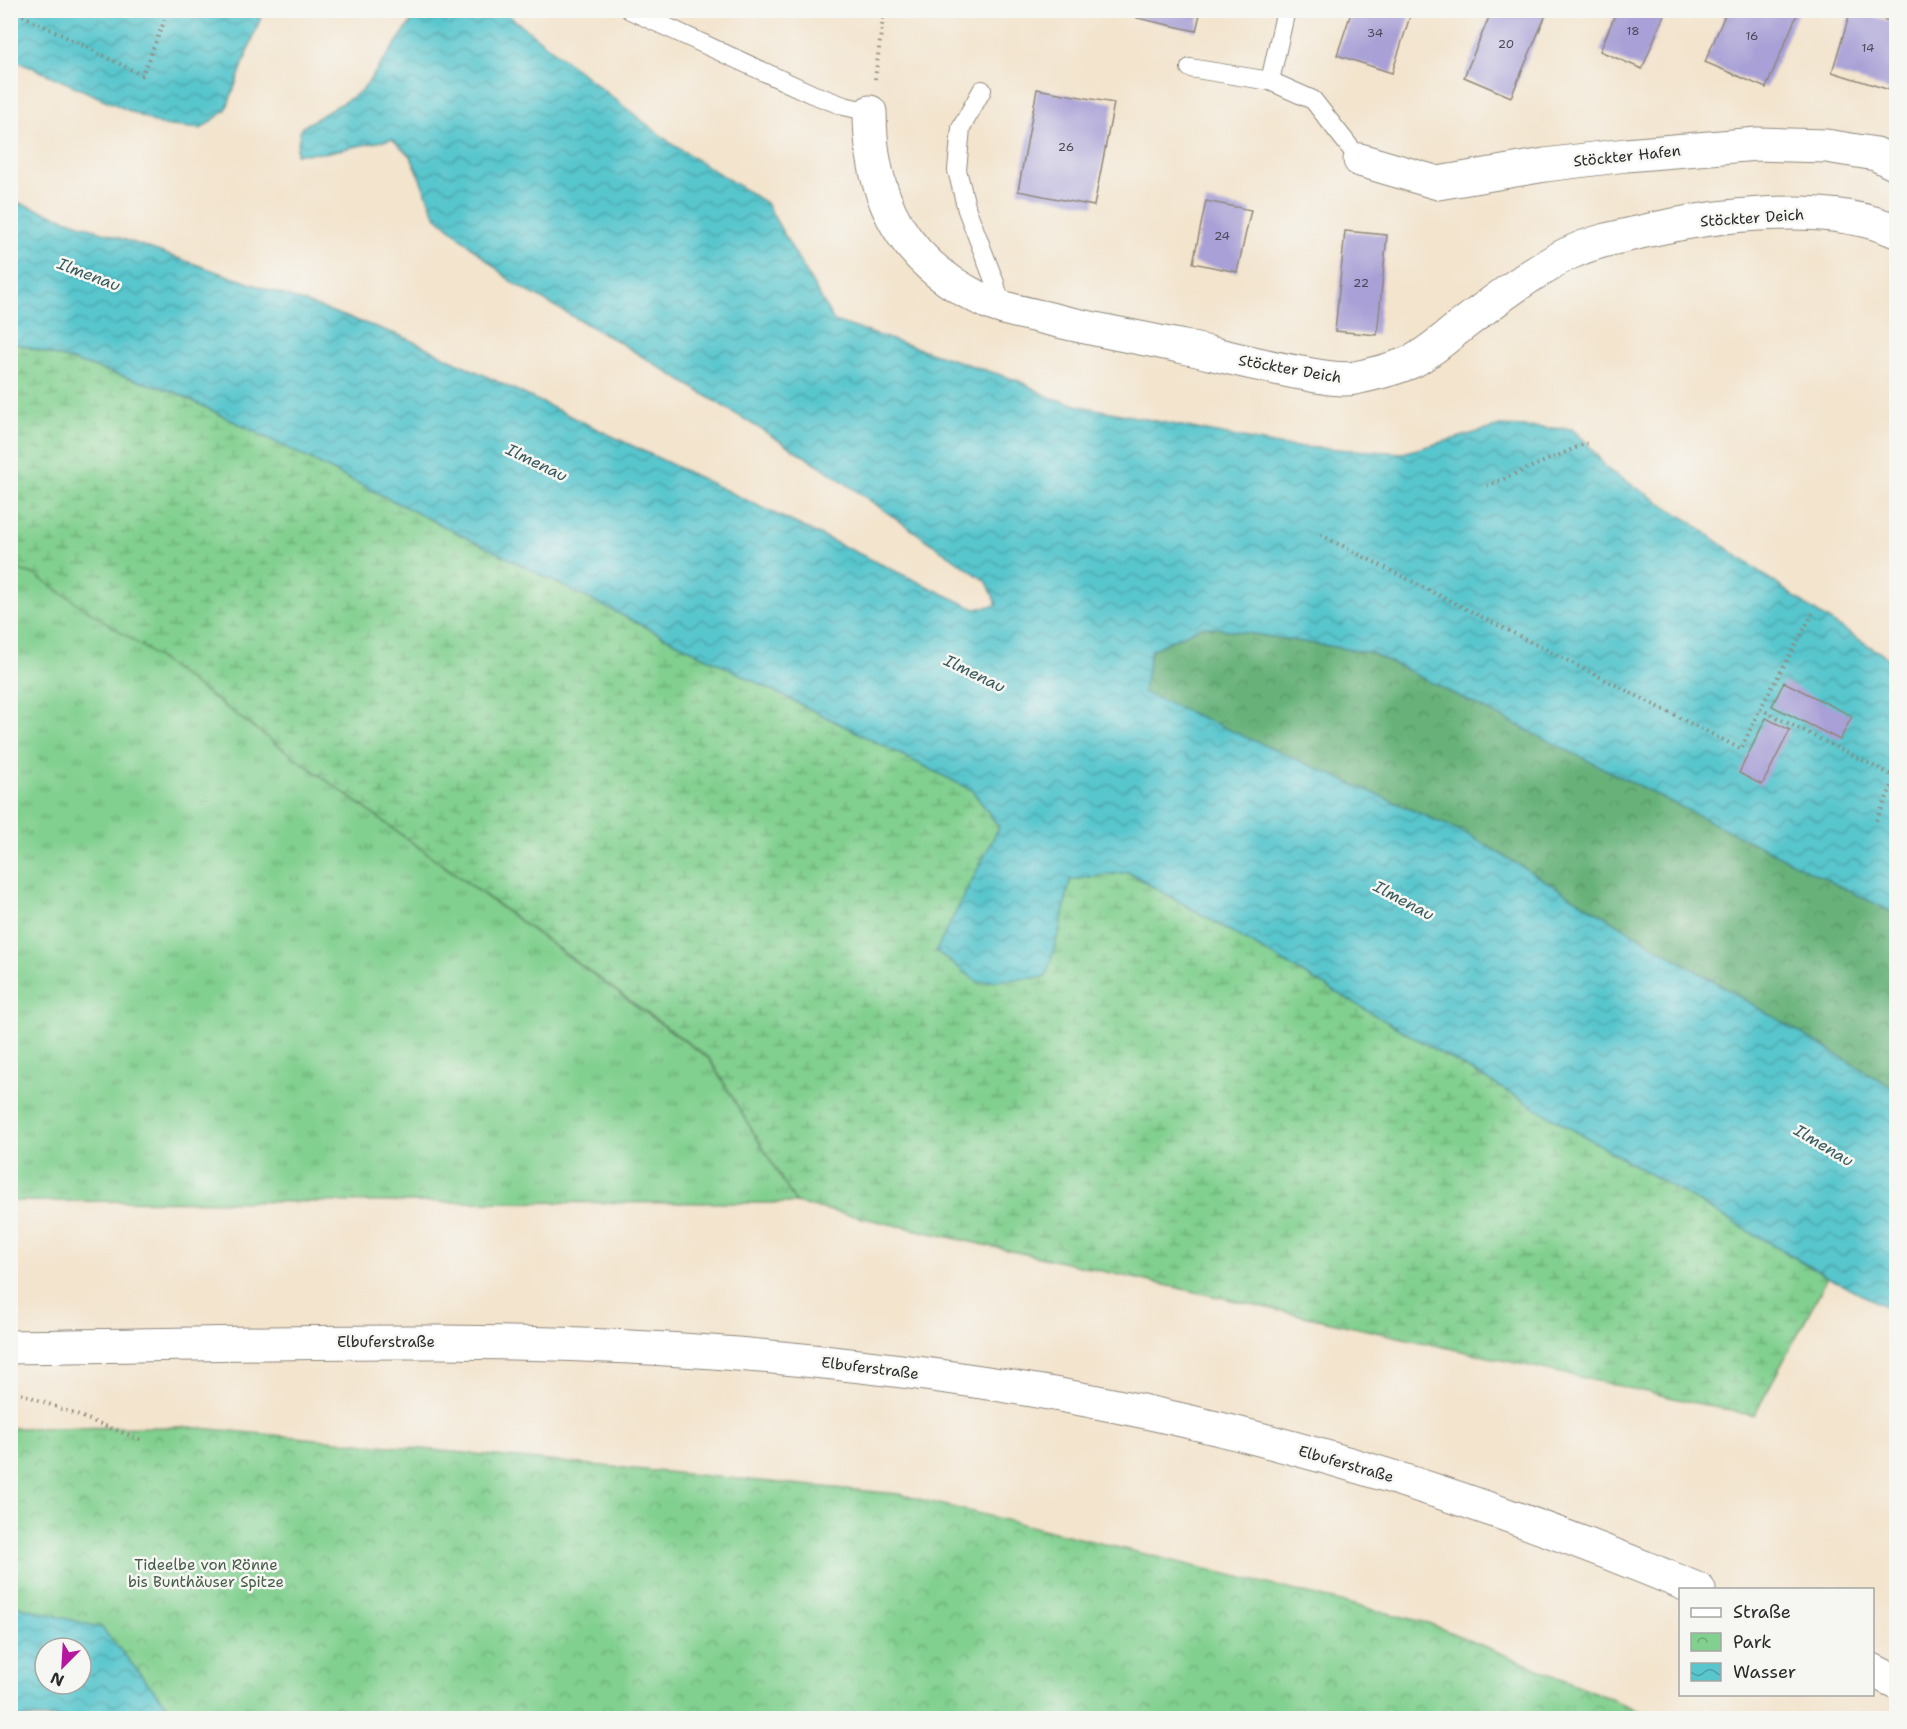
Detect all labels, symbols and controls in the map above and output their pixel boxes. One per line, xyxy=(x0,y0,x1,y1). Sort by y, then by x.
house number: 18 xyxy=(1626,23,1640,39)
house number: 34 xyxy=(1367,25,1383,41)
house number: 16 xyxy=(1745,28,1759,44)
house number: 20 xyxy=(1498,36,1514,52)
house number: 14 xyxy=(1862,40,1874,56)
house number: 26 xyxy=(1058,139,1074,155)
street label: Stöckter Hafen xyxy=(1572,140,1682,172)
street label: Stöckter Deich xyxy=(1699,204,1805,232)
house number: 24 xyxy=(1214,228,1230,244)
water label: Ilmenau xyxy=(53,253,123,296)
house number: 22 xyxy=(1353,275,1369,291)
street label: Stöckter Deich xyxy=(1237,350,1343,388)
water label: Ilmenau xyxy=(502,438,571,486)
water label: Ilmenau xyxy=(940,649,1009,697)
water label: Ilmenau xyxy=(1369,875,1438,925)
water label: Ilmenau xyxy=(1789,1119,1857,1171)
street label: Elbuferstraße xyxy=(337,1332,435,1352)
street label: Elbuferstraße xyxy=(820,1352,920,1384)
street label: Elbuferstraße xyxy=(1296,1441,1396,1487)
park label: Tideelbe von Rönne bis Bunthäuser Spitze xyxy=(128,1555,284,1592)
legend xyxy=(1679,1588,1874,1696)
text: Straße xyxy=(1733,1600,1791,1624)
text: Park xyxy=(1733,1630,1772,1654)
north arrow xyxy=(33,1636,93,1696)
text: Wasser xyxy=(1733,1660,1796,1684)
text: N xyxy=(47,1667,67,1691)

